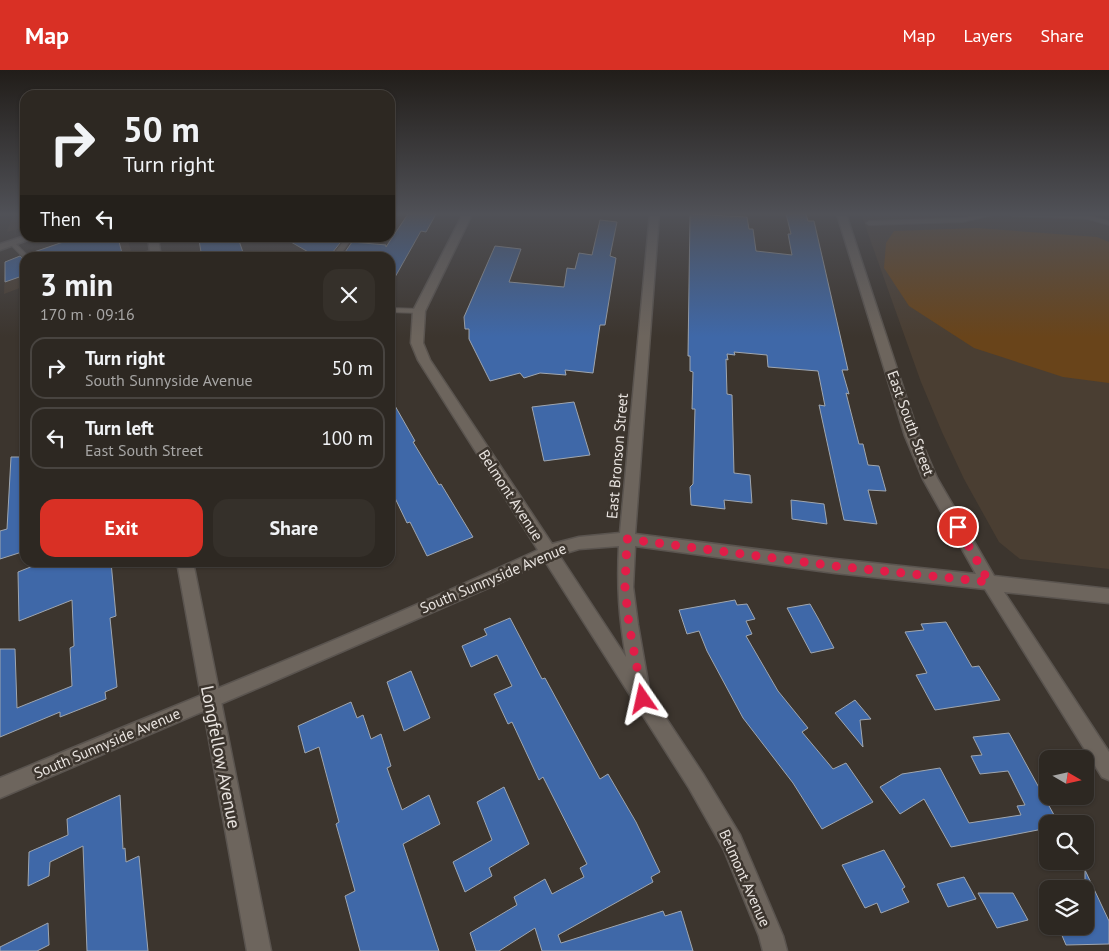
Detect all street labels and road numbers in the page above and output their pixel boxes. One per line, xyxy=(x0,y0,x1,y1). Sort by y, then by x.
street label: East South Street xyxy=(883,368,939,478)
street label: East Bronson Street xyxy=(602,392,632,520)
street label: Belmont Avenue xyxy=(475,446,547,544)
street label: South Sunnyside Avenue xyxy=(417,539,569,617)
street label: Longfellow Avenue xyxy=(196,683,246,831)
street label: South Sunnyside Avenue xyxy=(31,704,183,782)
street label: Belmont Avenue xyxy=(715,826,775,930)

